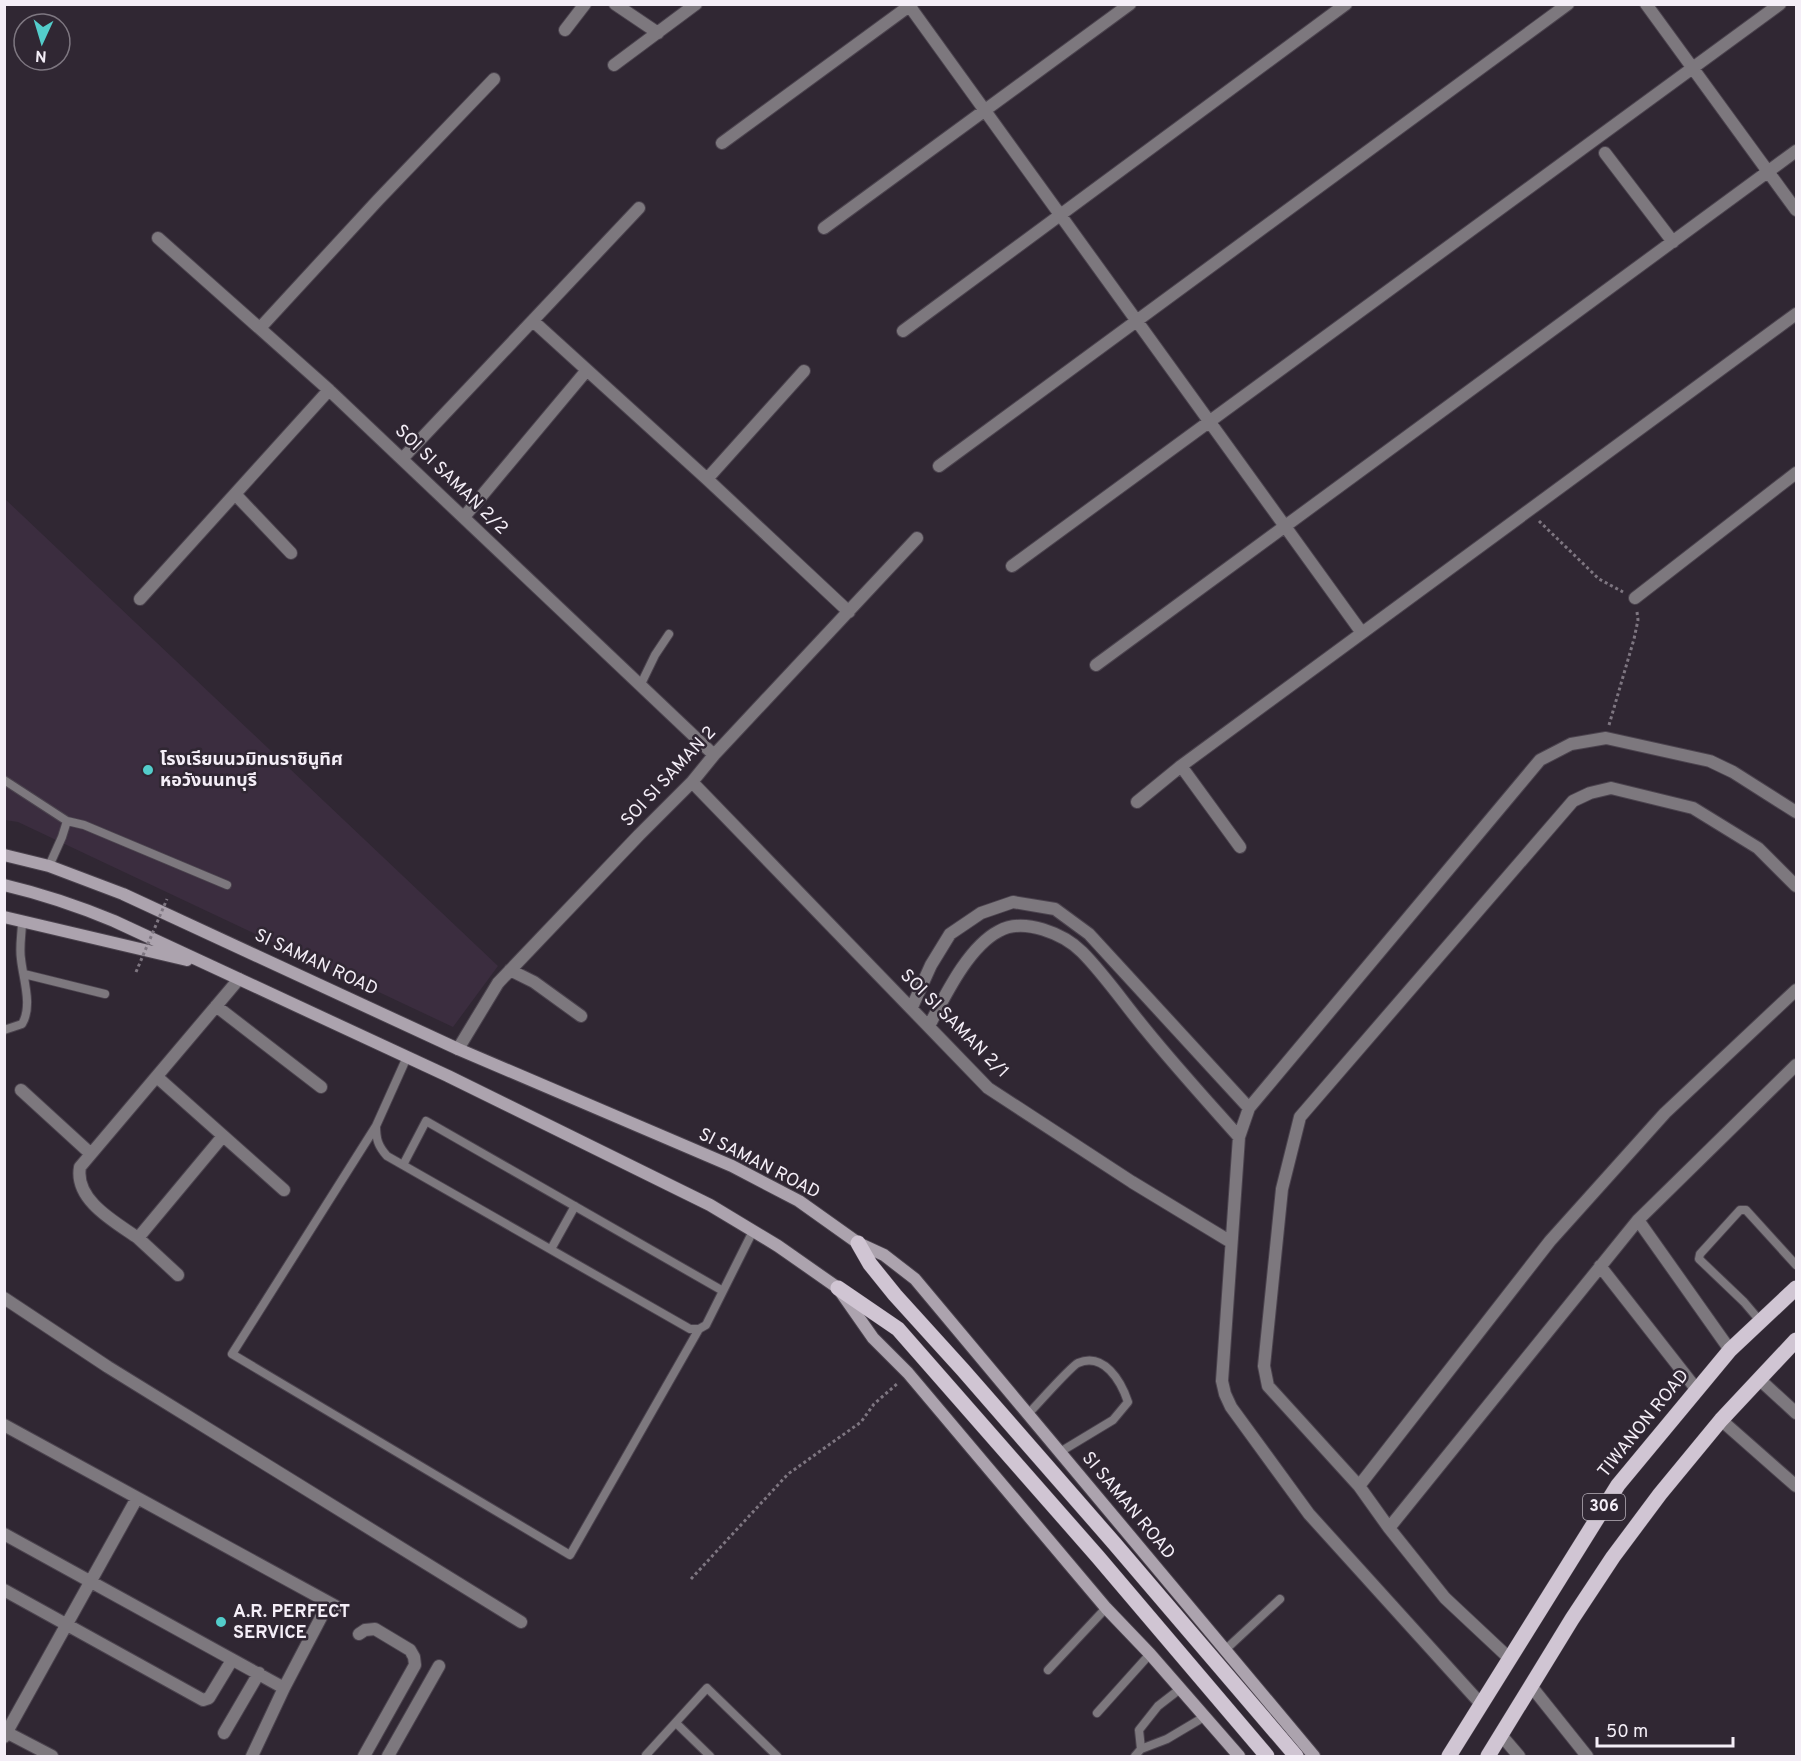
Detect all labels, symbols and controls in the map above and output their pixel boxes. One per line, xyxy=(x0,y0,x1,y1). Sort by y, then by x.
north arrow xyxy=(12,12,72,72)
text: N xyxy=(35,45,48,65)
street label: SOI SI SAMAN 2/2 xyxy=(389,420,513,540)
street label: SOI SI SAMAN 2 xyxy=(616,722,722,832)
place label: โรงเรียนนวมิทนราชินูทิศ หอวังนนทบุรี xyxy=(160,749,343,793)
marker: โรงเรียนนวมิทนราชินูทิศ หอวังนนทบุรี xyxy=(141,763,155,777)
street label: SI SAMAN ROAD xyxy=(251,924,381,1002)
street label: SOI SI SAMAN 2/1 xyxy=(895,965,1013,1083)
street label: SI SAMAN ROAD xyxy=(694,1123,824,1205)
street label: TIWANON ROAD xyxy=(1593,1365,1695,1483)
street label: SI SAMAN ROAD xyxy=(1076,1447,1180,1565)
road number: 306 xyxy=(1583,1494,1625,1520)
place label: A.R. PERFECT SERVICE xyxy=(233,1601,350,1645)
marker: A.R. PERFECT SERVICE xyxy=(214,1615,228,1629)
scale bar xyxy=(1597,1710,1734,1748)
text: 50 m xyxy=(1606,1721,1648,1744)

